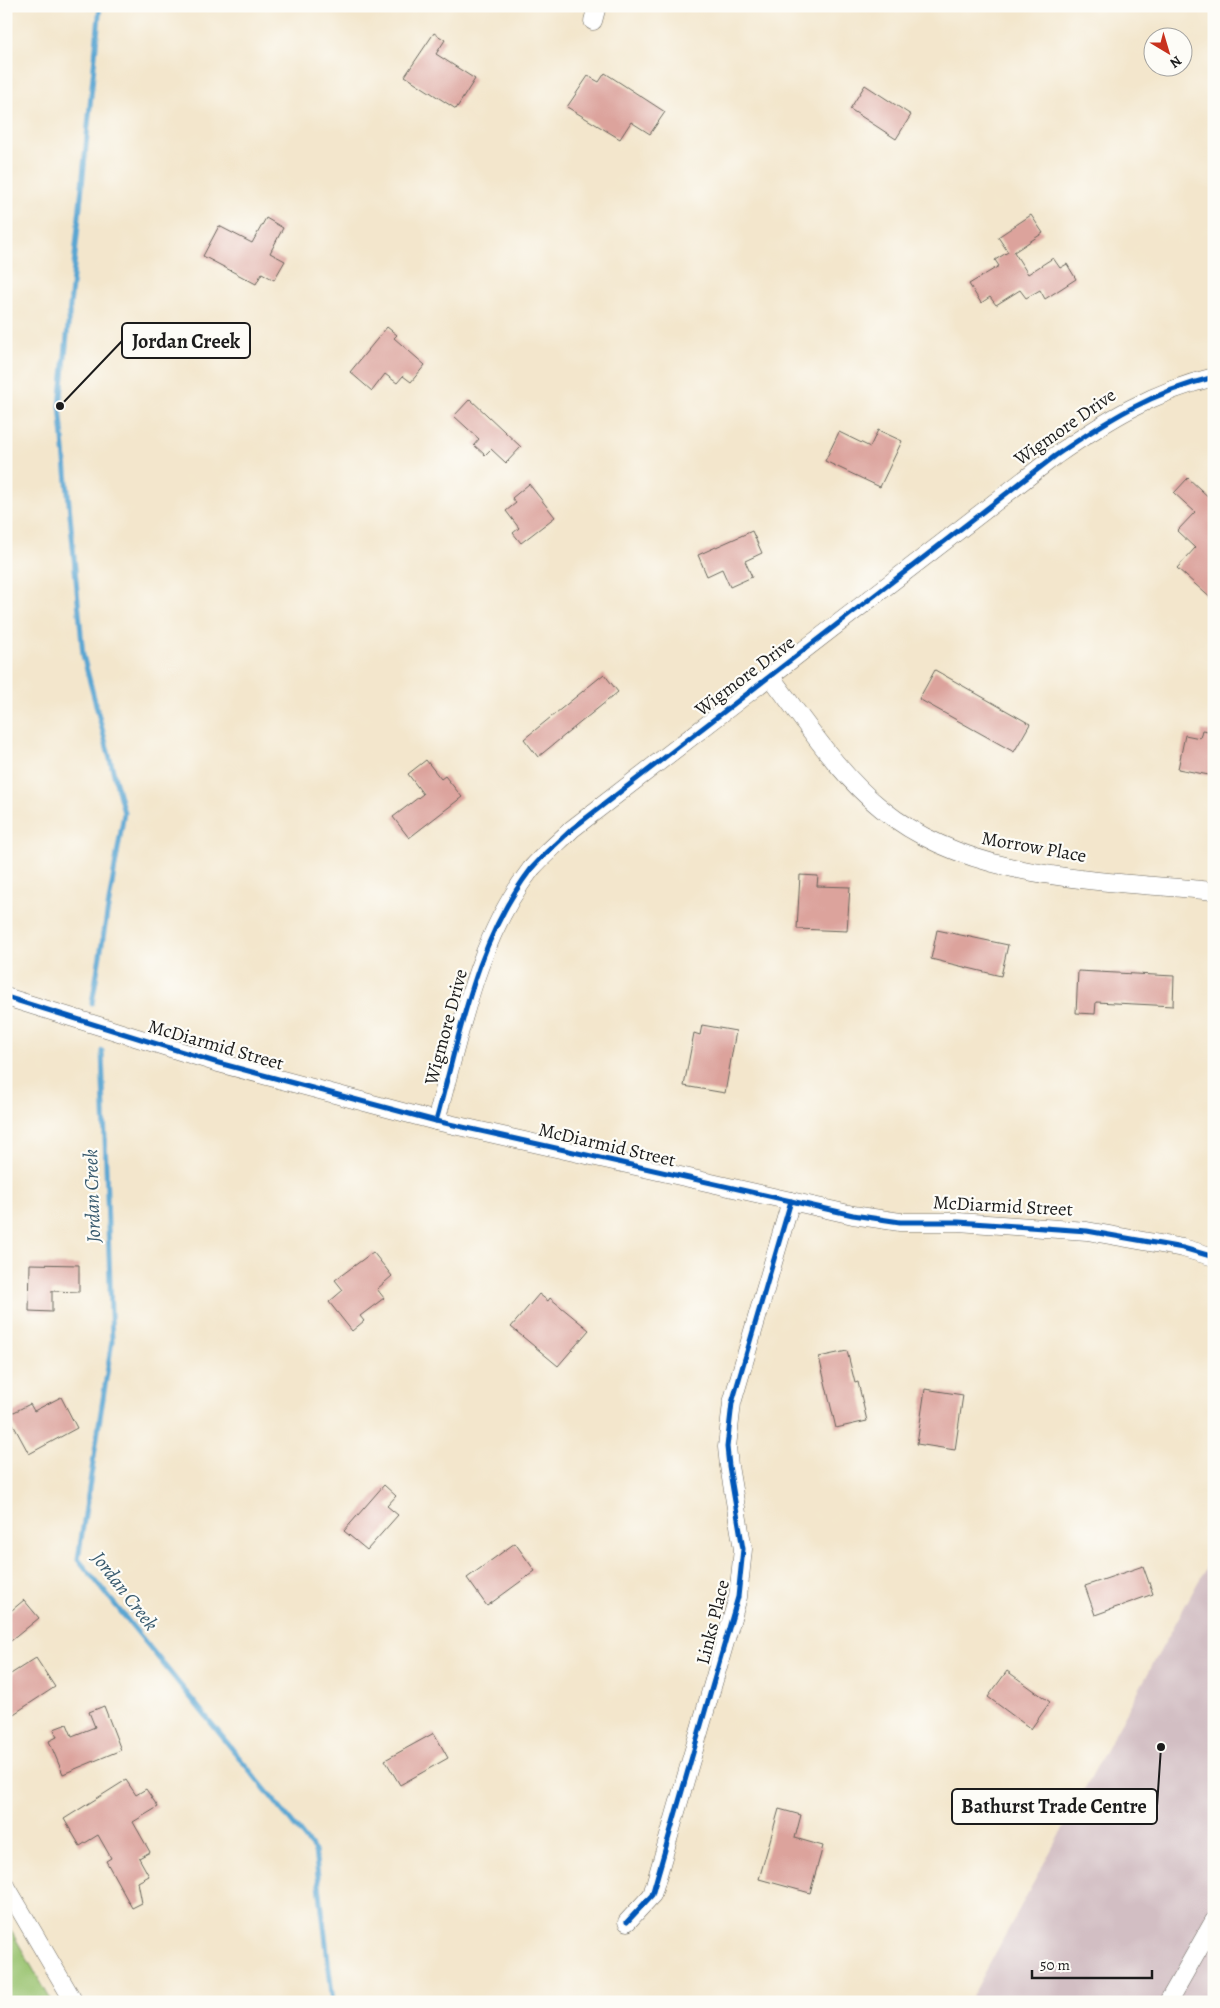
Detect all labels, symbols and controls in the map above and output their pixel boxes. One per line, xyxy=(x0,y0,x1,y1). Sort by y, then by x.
north arrow xyxy=(1142,28,1192,78)
text: N xyxy=(1166,51,1186,72)
callout: Jordan Creek xyxy=(122,323,250,358)
text: Jordan Creek xyxy=(132,328,241,355)
street label: Wigmore Drive xyxy=(1008,382,1121,472)
street label: Wigmore Drive xyxy=(689,630,800,723)
street label: Morrow Place xyxy=(979,825,1089,869)
street label: Wigmore Drive xyxy=(418,966,474,1089)
street label: McDiarmid Street xyxy=(145,1013,287,1077)
street label: McDiarmid Street xyxy=(536,1117,678,1173)
water label: Jordan Creek xyxy=(77,1149,107,1244)
street label: McDiarmid Street xyxy=(932,1189,1074,1223)
water label: Jordan Creek xyxy=(85,1545,165,1636)
street label: Links Place xyxy=(690,1577,736,1667)
callout: Bathurst Trade Centre xyxy=(952,1789,1157,1824)
text: Bathurst Trade Centre xyxy=(961,1793,1147,1820)
scale bar xyxy=(1032,1948,1152,1980)
text: 50 m xyxy=(1040,1955,1070,1975)

